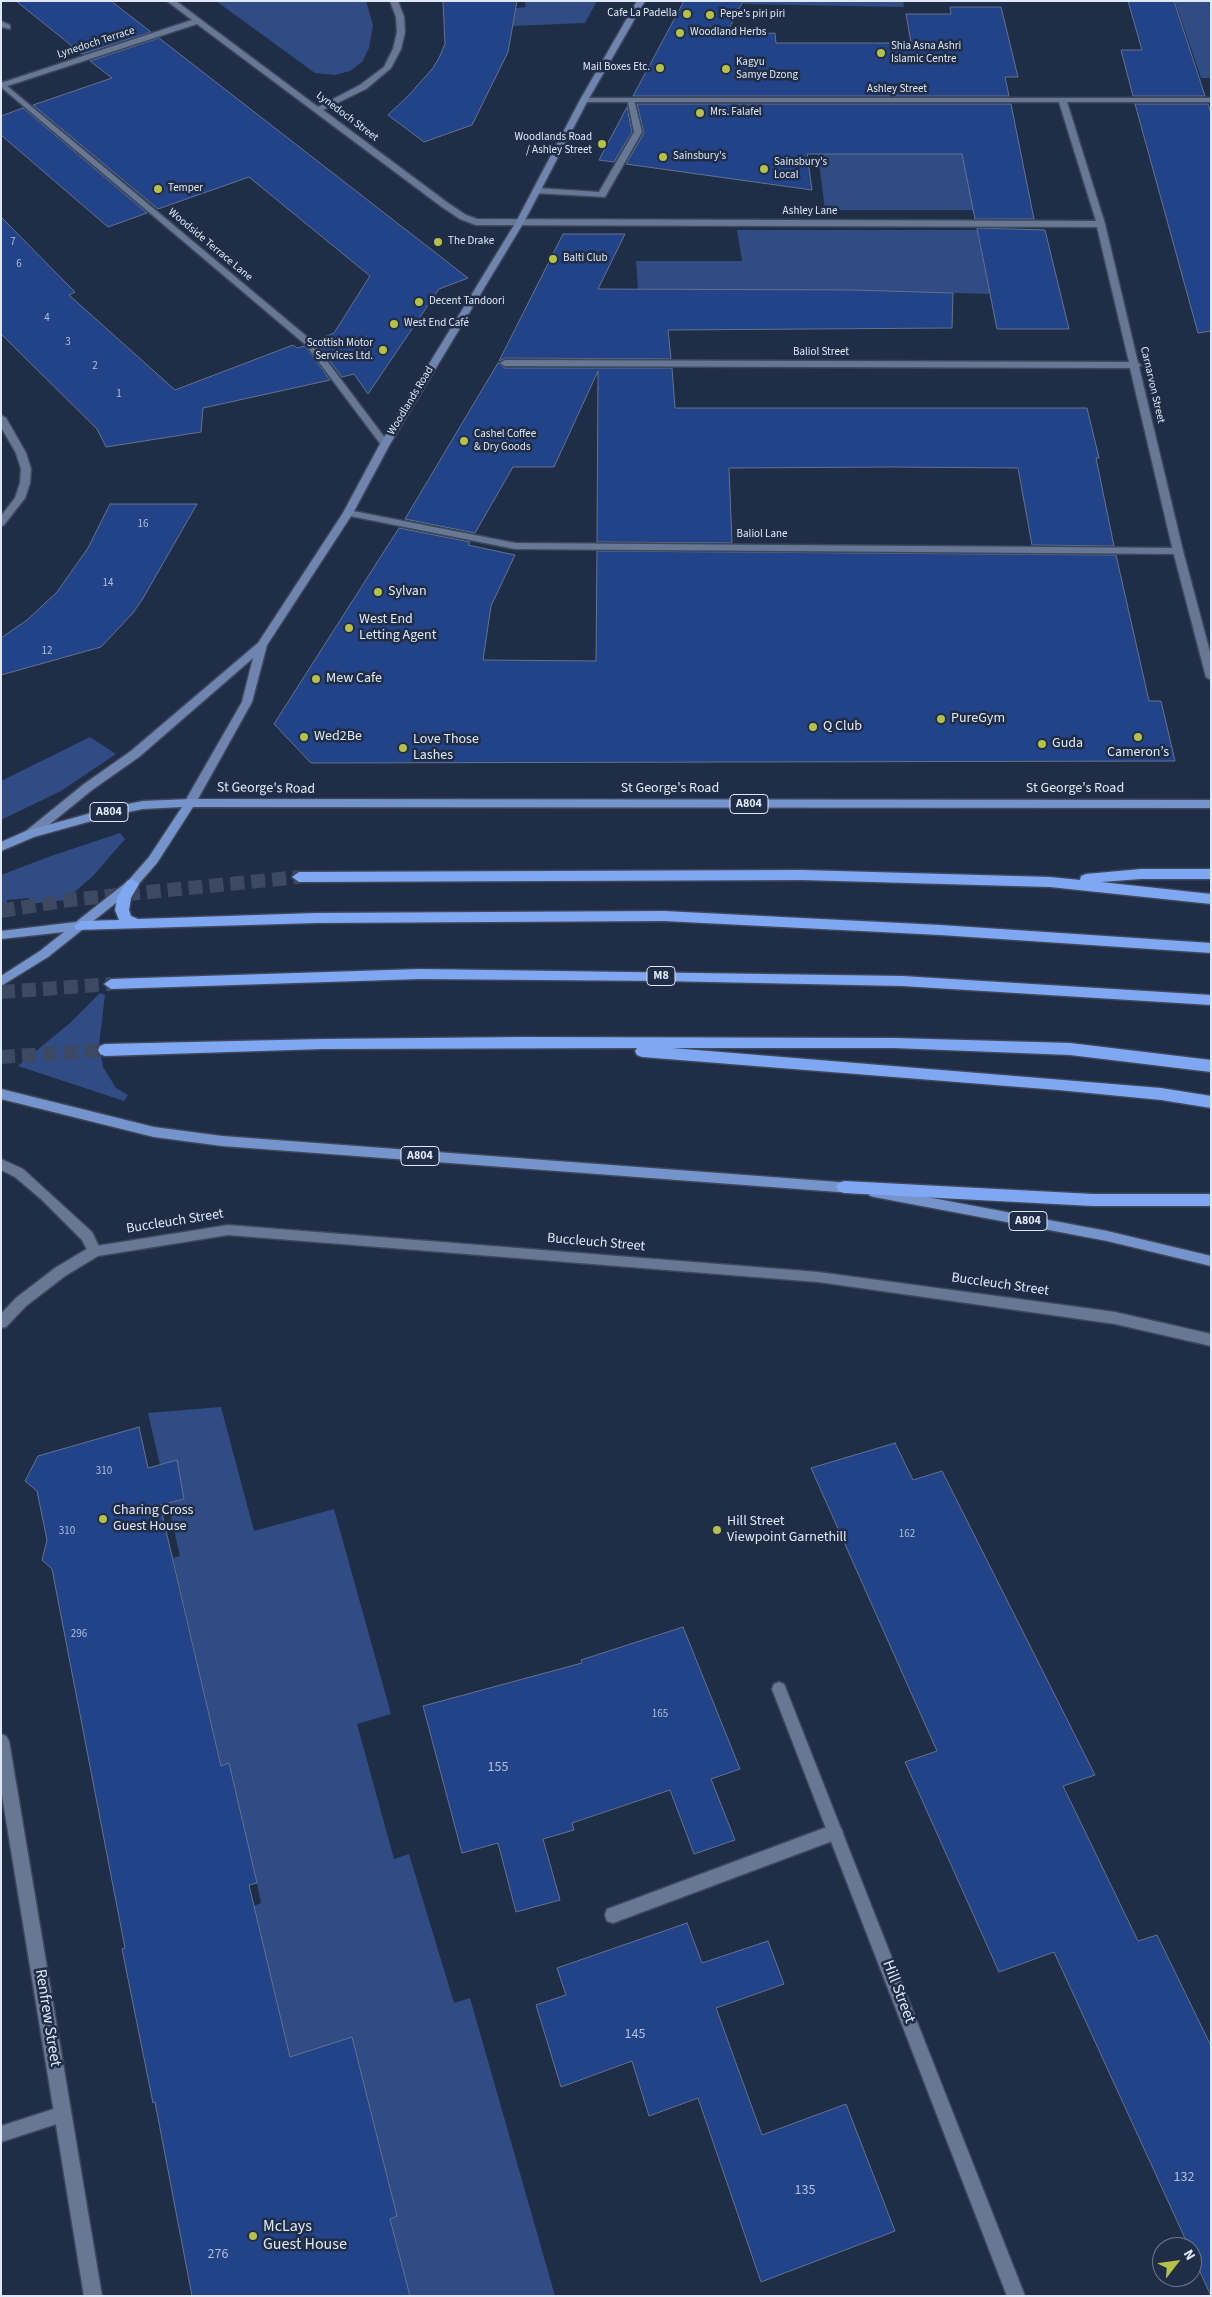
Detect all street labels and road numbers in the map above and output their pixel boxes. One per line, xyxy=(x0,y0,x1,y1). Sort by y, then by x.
street label: Lynedoch Terrace xyxy=(56,24,136,62)
street label: Ashley Street xyxy=(867,83,927,97)
street label: Lynedoch Street xyxy=(313,89,381,145)
street label: Ashley Lane xyxy=(783,205,837,219)
street label: Woodside Terrace Lane xyxy=(165,206,255,284)
street label: Carnarvon Street xyxy=(1137,345,1167,425)
street label: Baliol Street xyxy=(793,346,849,360)
street label: Woodlands Road xyxy=(385,364,437,438)
street label: Baliol Lane xyxy=(737,528,787,542)
street label: St George's Road xyxy=(217,780,315,798)
street label: St George's Road xyxy=(621,781,719,797)
street label: St George's Road xyxy=(1026,781,1124,797)
road number: A804 xyxy=(730,794,768,814)
road number: A804 xyxy=(90,802,128,822)
road number: M8 xyxy=(647,966,675,986)
road number: A804 xyxy=(401,1146,439,1166)
street label: Buccleuch Street xyxy=(125,1206,225,1238)
road number: A804 xyxy=(1009,1212,1047,1230)
street label: Buccleuch Street xyxy=(546,1230,646,1256)
street label: Buccleuch Street xyxy=(950,1270,1050,1300)
street label: Hill Street xyxy=(877,1958,919,2026)
street label: Renfrew Street xyxy=(30,1968,64,2068)

